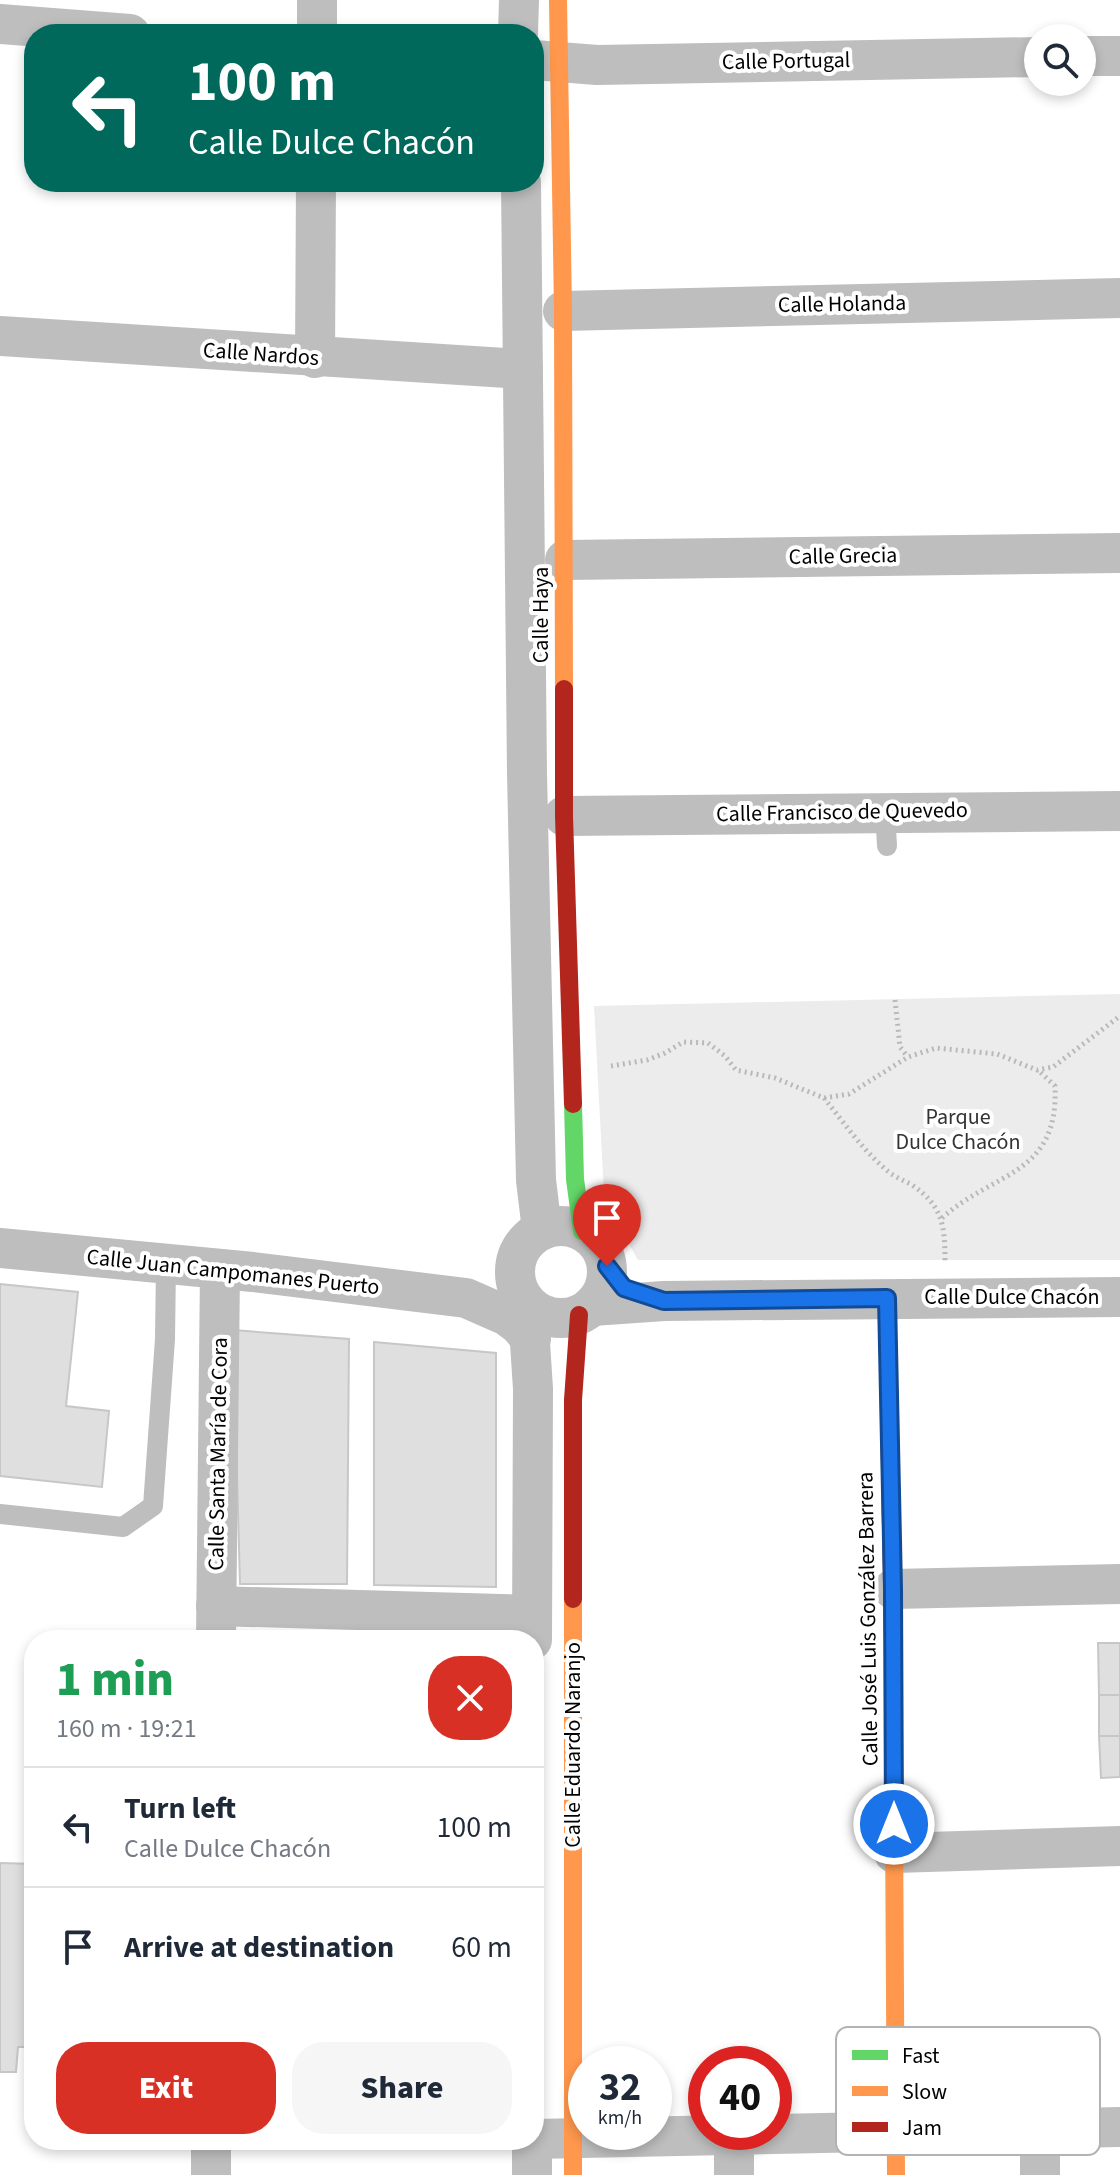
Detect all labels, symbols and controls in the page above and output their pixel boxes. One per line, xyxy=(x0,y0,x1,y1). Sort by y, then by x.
map controls xyxy=(1024,24,1096,96)
button: search xyxy=(1024,24,1096,96)
text: 100 m xyxy=(188,43,336,122)
street label: Calle Portugal xyxy=(721,44,851,78)
icon: left xyxy=(56,56,160,160)
text: Calle Dulce Chacón xyxy=(188,117,475,168)
street label: Calle Holanda xyxy=(777,287,907,321)
street label: Calle Nardos xyxy=(202,334,320,374)
street label: Calle Grecia xyxy=(788,539,898,573)
street label: Calle Haya xyxy=(525,567,557,663)
street label: Calle Francisco de Quevedo xyxy=(716,794,968,830)
park label: Parque Dulce Chacón xyxy=(895,1101,1021,1158)
pin xyxy=(573,1184,641,1266)
icon: arrive xyxy=(585,1196,629,1240)
street label: Calle Juan Campomanes Puerto xyxy=(85,1241,381,1303)
street label: Calle Dulce Chacón xyxy=(924,1281,1100,1313)
street label: Calle Santa María de Cora xyxy=(200,1337,236,1571)
street label: Calle José Luis González Barrera xyxy=(849,1471,887,1767)
street label: Calle Eduardo Naranjo xyxy=(557,1642,589,1848)
text: 1 min xyxy=(56,1646,174,1714)
button: close xyxy=(428,1656,512,1740)
text: 160 m · 19:21 xyxy=(56,1710,197,1747)
position arrow xyxy=(852,1782,936,1866)
text: Turn left xyxy=(124,1787,236,1830)
icon: left xyxy=(56,1805,100,1849)
text: 100 m xyxy=(436,1806,512,1849)
text: Calle Dulce Chacón xyxy=(124,1830,331,1867)
icon: arrive xyxy=(56,1925,100,1969)
text: Arrive at destination xyxy=(124,1926,394,1969)
text: 60 m xyxy=(451,1926,512,1969)
legend xyxy=(836,2027,1100,2155)
text: Fast xyxy=(902,2040,940,2072)
button: Exit xyxy=(56,2042,276,2134)
button: Share xyxy=(292,2042,512,2134)
speed limit sign: 40 xyxy=(688,2046,792,2150)
text: 32 xyxy=(599,2059,641,2116)
text: Slow xyxy=(902,2076,947,2108)
text: km/h xyxy=(598,2104,642,2132)
text: Jam xyxy=(902,2112,942,2144)

